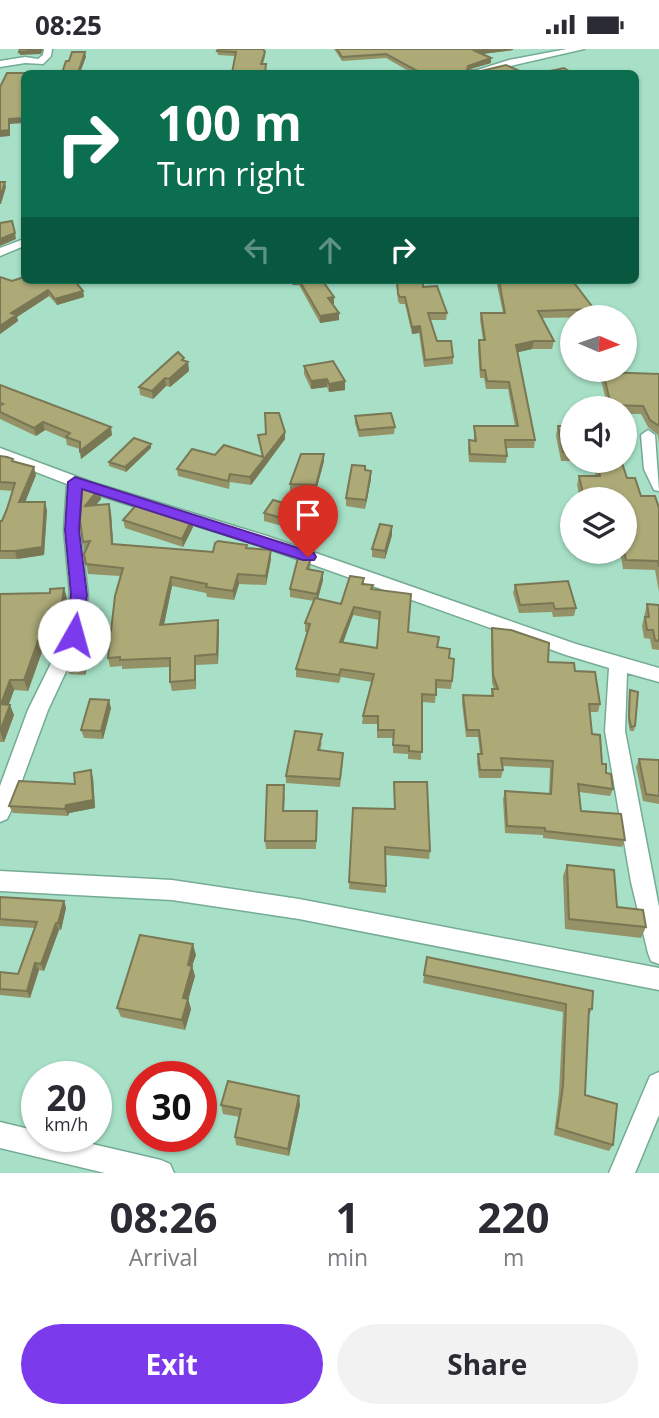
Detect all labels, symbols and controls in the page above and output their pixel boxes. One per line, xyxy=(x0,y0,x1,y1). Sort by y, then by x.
text: 08:25 xyxy=(35,7,102,43)
text: 100 m xyxy=(157,89,302,155)
icon: right xyxy=(42,98,133,189)
text: Turn right xyxy=(157,152,305,195)
icon: left xyxy=(238,231,276,269)
icon: ahead xyxy=(311,231,349,269)
icon: right xyxy=(384,231,422,269)
north arrow xyxy=(560,305,637,381)
map controls xyxy=(560,305,637,564)
button: sound xyxy=(560,396,637,473)
pin xyxy=(278,485,338,557)
button: layers xyxy=(560,487,637,564)
icon: arrive xyxy=(289,496,327,534)
position arrow xyxy=(37,598,111,672)
speed limit sign: 30 xyxy=(126,1061,217,1152)
text: 20 xyxy=(46,1074,87,1121)
text: km/h xyxy=(45,1112,88,1136)
text: 08:26 xyxy=(109,1188,217,1245)
text: 1 xyxy=(335,1188,360,1245)
text: 220 xyxy=(478,1188,550,1245)
text: Arrival xyxy=(129,1241,198,1273)
text: min xyxy=(327,1241,368,1273)
text: m xyxy=(503,1241,524,1273)
button: Exit xyxy=(21,1324,323,1404)
button: Share xyxy=(337,1324,638,1404)

